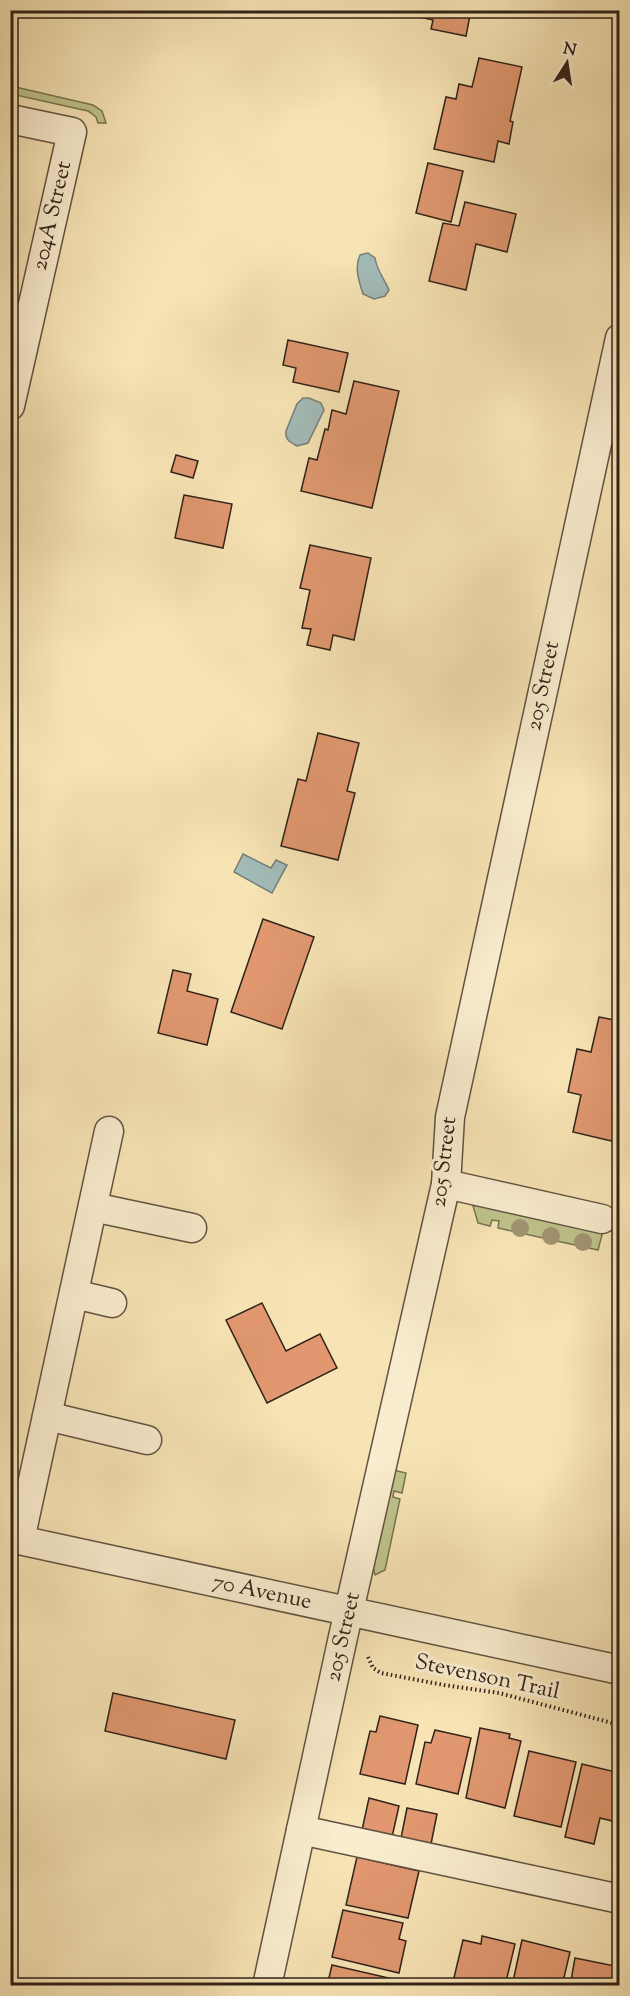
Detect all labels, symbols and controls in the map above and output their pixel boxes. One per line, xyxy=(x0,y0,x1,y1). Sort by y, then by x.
north arrow xyxy=(537,33,597,93)
text: N xyxy=(561,38,578,63)
street label: 204A Street xyxy=(25,158,81,274)
street label: 205 Street xyxy=(519,638,569,734)
street label: 205 Street xyxy=(424,1114,466,1209)
street label: 70 Avenue xyxy=(210,1567,314,1619)
street label: 205 Street xyxy=(318,1589,370,1685)
street label: Stevenson Trail xyxy=(412,1647,562,1709)

